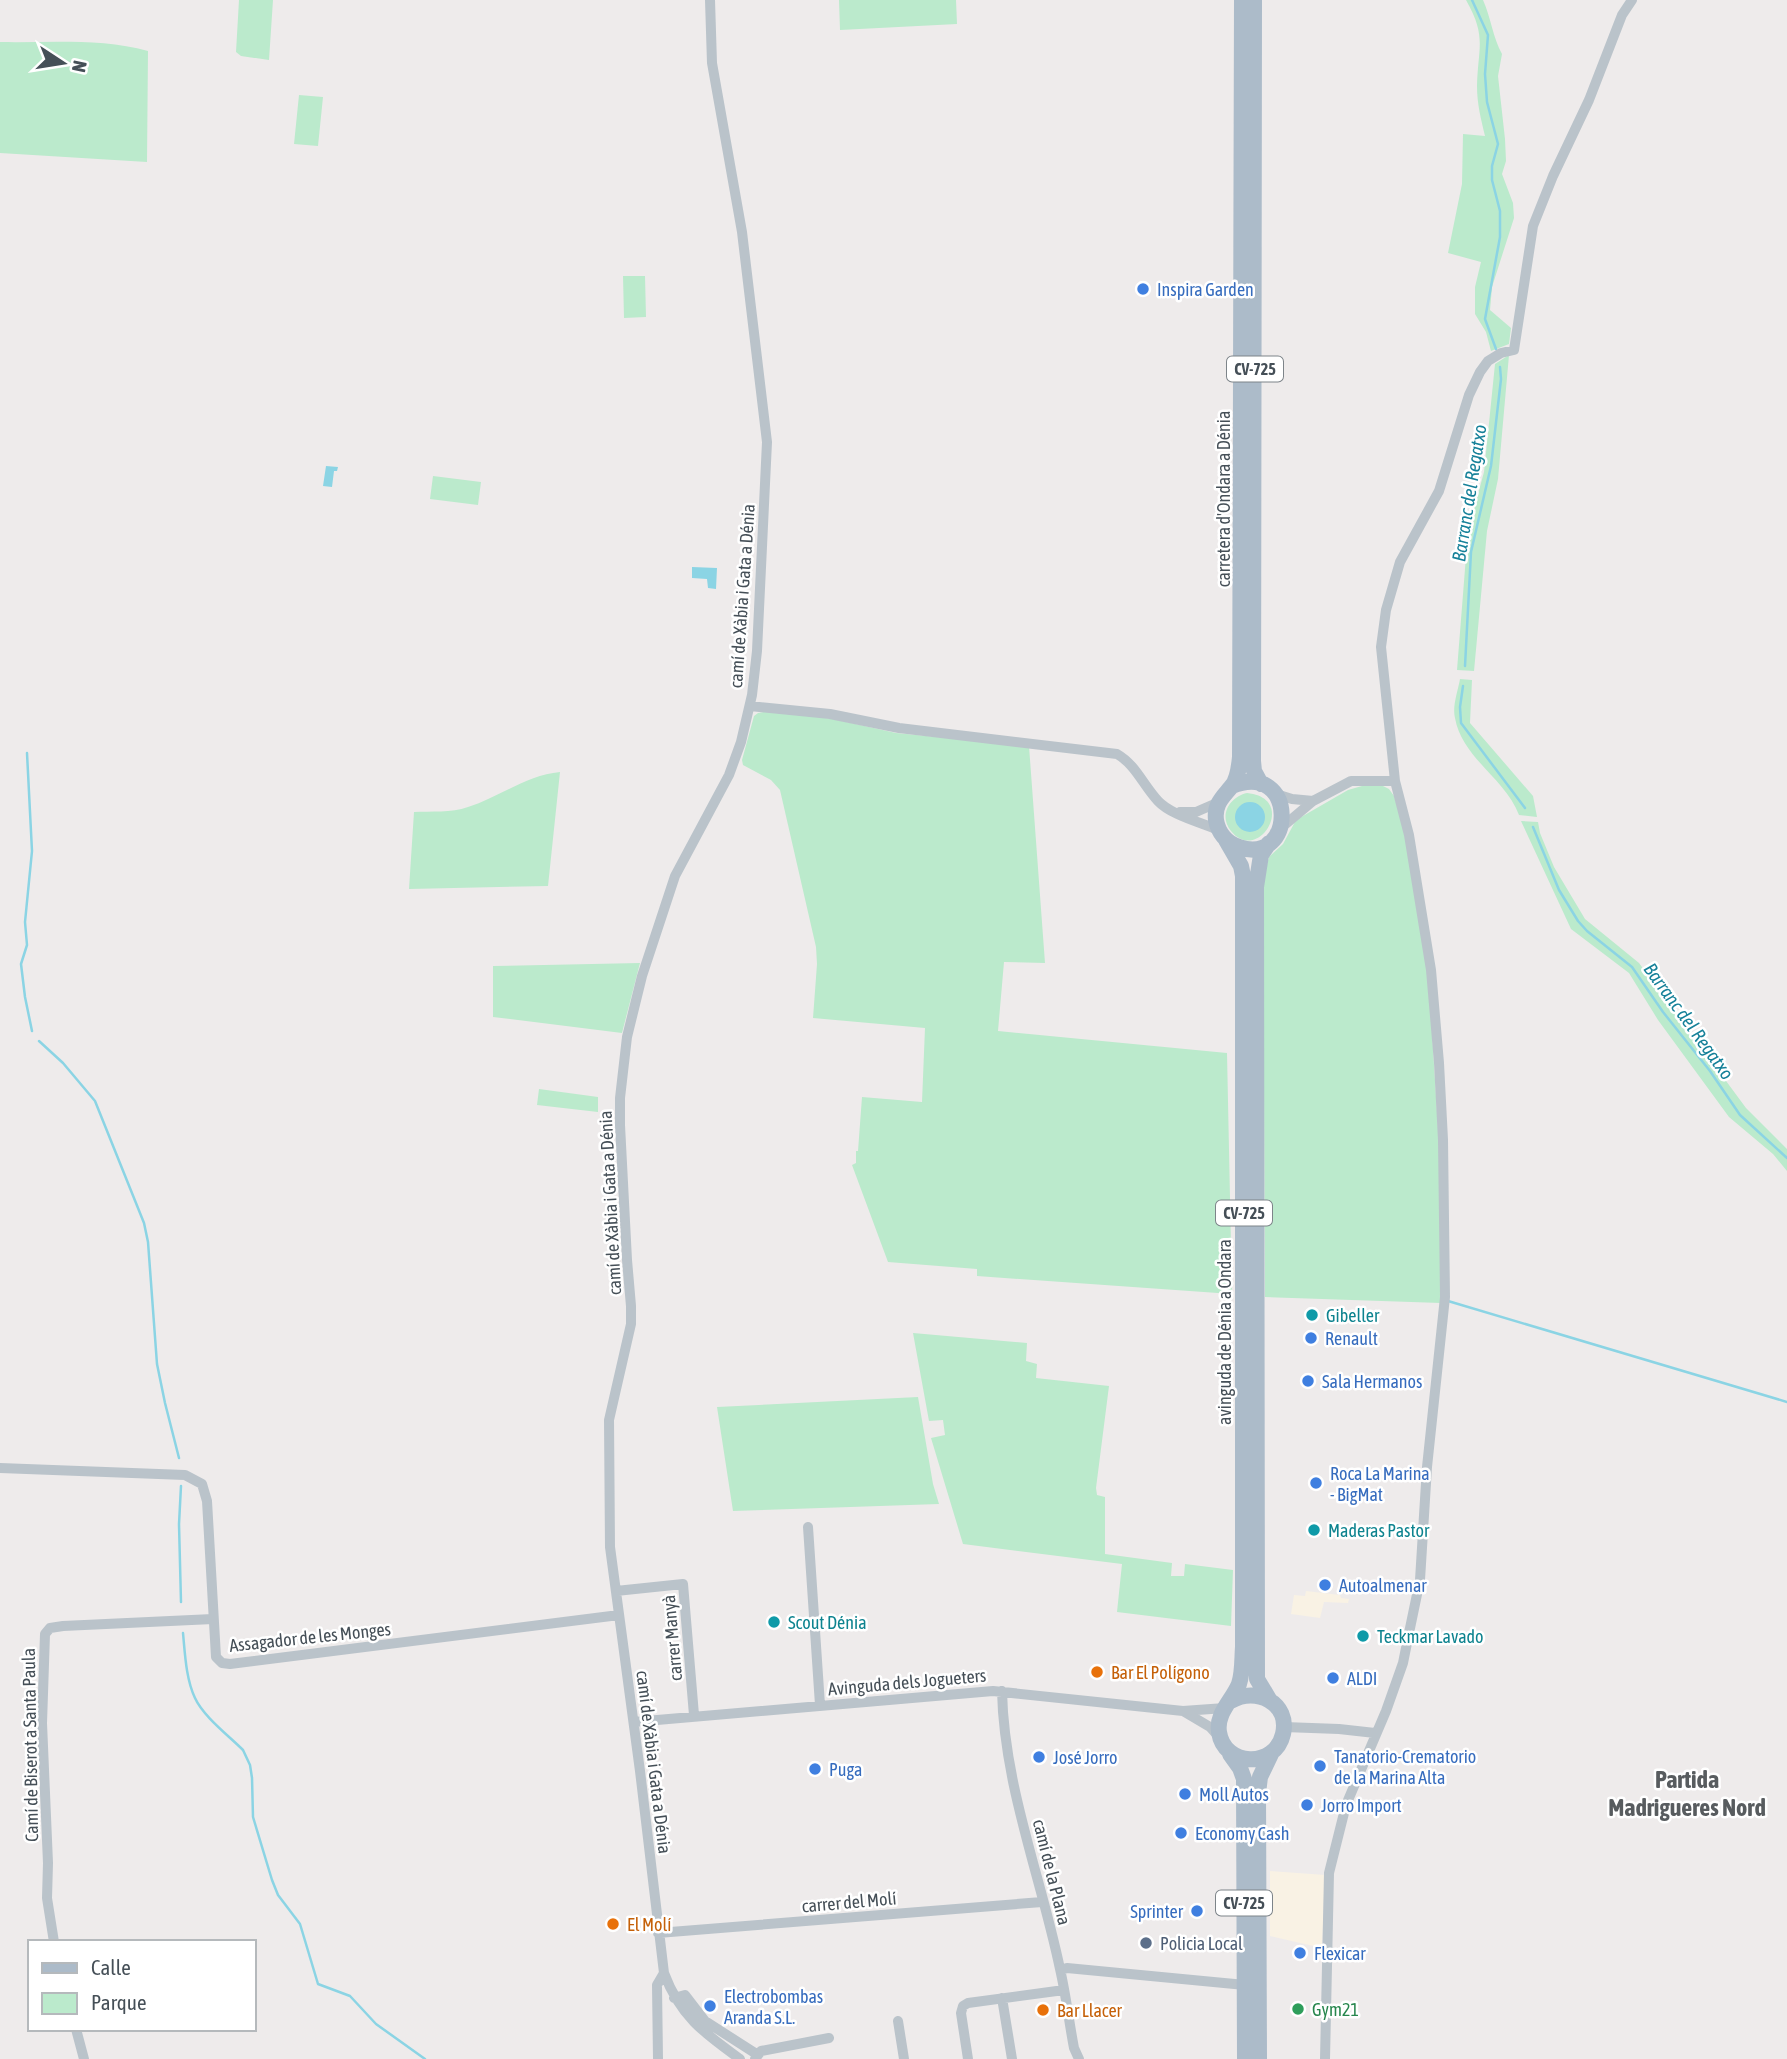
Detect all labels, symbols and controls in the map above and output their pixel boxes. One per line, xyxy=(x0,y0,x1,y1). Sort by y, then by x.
north arrow xyxy=(28,28,98,98)
text: N xyxy=(68,59,92,74)
place label: Inspira Garden xyxy=(1157,279,1254,300)
marker: Inspira Garden xyxy=(1135,281,1151,297)
road number: CV-725 xyxy=(1227,356,1283,382)
street label: carretera d'Ondara a Dénia xyxy=(1213,411,1234,587)
water label: Barranc del Regatxo xyxy=(1447,423,1491,563)
street label: camí de Xàbia i Gata a Dénia xyxy=(725,503,759,689)
water label: Barranc del Regatxo xyxy=(1639,959,1739,1084)
street label: camí de Xàbia i Gata a Dénia xyxy=(595,1110,625,1296)
road number: CV-725 xyxy=(1216,1200,1272,1226)
street label: avinguda de Dénia a Ondara xyxy=(1214,1239,1235,1425)
place label: Gibeller xyxy=(1326,1305,1380,1326)
marker: Gibeller xyxy=(1304,1307,1320,1323)
place label: Renault xyxy=(1325,1328,1378,1349)
marker: Renault xyxy=(1303,1330,1319,1346)
place label: Sala Hermanos xyxy=(1322,1371,1422,1392)
marker: Sala Hermanos xyxy=(1300,1373,1316,1389)
place label: Roca La Marina - BigMat xyxy=(1330,1463,1430,1505)
marker: Roca La Marina - BigMat xyxy=(1308,1475,1324,1491)
place label: Maderas Pastor xyxy=(1328,1520,1430,1541)
marker: Maderas Pastor xyxy=(1306,1522,1322,1538)
place label: Autoalmenar xyxy=(1339,1575,1427,1596)
marker: Autoalmenar xyxy=(1317,1577,1333,1593)
street label: carrer Manyà xyxy=(658,1594,686,1682)
place label: Scout Dénia xyxy=(788,1612,867,1633)
marker: Scout Dénia xyxy=(766,1614,782,1630)
street label: Assagador de les Monges xyxy=(228,1618,392,1656)
place label: Teckmar Lavado xyxy=(1377,1626,1484,1647)
marker: Teckmar Lavado xyxy=(1355,1628,1371,1644)
street label: Camí de Biserot a Santa Paula xyxy=(18,1648,42,1842)
place label: Bar El Polígono xyxy=(1111,1662,1210,1683)
marker: Bar El Polígono xyxy=(1089,1664,1105,1680)
street label: Avinguda dels Jogueters xyxy=(827,1665,987,1699)
place label: ALDI xyxy=(1347,1668,1377,1689)
street label: camí de Xàbia i Gata a Dénia xyxy=(632,1669,676,1855)
marker: ALDI xyxy=(1325,1670,1341,1686)
place label: Tanatorio-Crematorio de la Marina Alta xyxy=(1334,1746,1476,1788)
place label: José Jorro xyxy=(1053,1747,1118,1768)
marker: José Jorro xyxy=(1031,1749,1047,1765)
marker: Tanatorio-Crematorio de la Marina Alta xyxy=(1312,1758,1328,1774)
place label: Puga xyxy=(829,1759,862,1780)
marker: Puga xyxy=(807,1761,823,1777)
district label: Partida Madrigueres Nord xyxy=(1608,1766,1766,1821)
place label: Moll Autos xyxy=(1199,1784,1269,1805)
marker: Moll Autos xyxy=(1177,1786,1193,1802)
place label: Jorro Import xyxy=(1321,1795,1402,1816)
marker: Jorro Import xyxy=(1299,1797,1315,1813)
street label: camí de la Plana xyxy=(1029,1817,1075,1927)
place label: Economy Cash xyxy=(1195,1823,1289,1844)
marker: Economy Cash xyxy=(1173,1825,1189,1841)
street label: carrer del Molí xyxy=(801,1887,897,1917)
road number: CV-725 xyxy=(1216,1890,1272,1915)
place label: Sprinter xyxy=(1130,1901,1184,1922)
marker: Sprinter xyxy=(1189,1903,1205,1919)
place label: El Molí xyxy=(627,1914,671,1935)
marker: El Molí xyxy=(605,1916,621,1932)
place label: Policia Local xyxy=(1160,1933,1243,1954)
marker: Policia Local xyxy=(1138,1935,1154,1951)
legend xyxy=(28,1940,256,2031)
place label: Flexicar xyxy=(1314,1943,1366,1964)
marker: Flexicar xyxy=(1292,1945,1308,1961)
text: Calle xyxy=(91,1955,131,1979)
place label: Electrobombas Aranda S.L. xyxy=(724,1986,823,2028)
text: Parque xyxy=(91,1990,146,2014)
marker: Electrobombas Aranda S.L. xyxy=(702,1998,718,2014)
place label: Gym21 xyxy=(1312,1999,1359,2020)
place label: Bar Llacer xyxy=(1057,2000,1123,2021)
marker: Gym21 xyxy=(1290,2001,1306,2017)
marker: Bar Llacer xyxy=(1035,2002,1051,2018)

